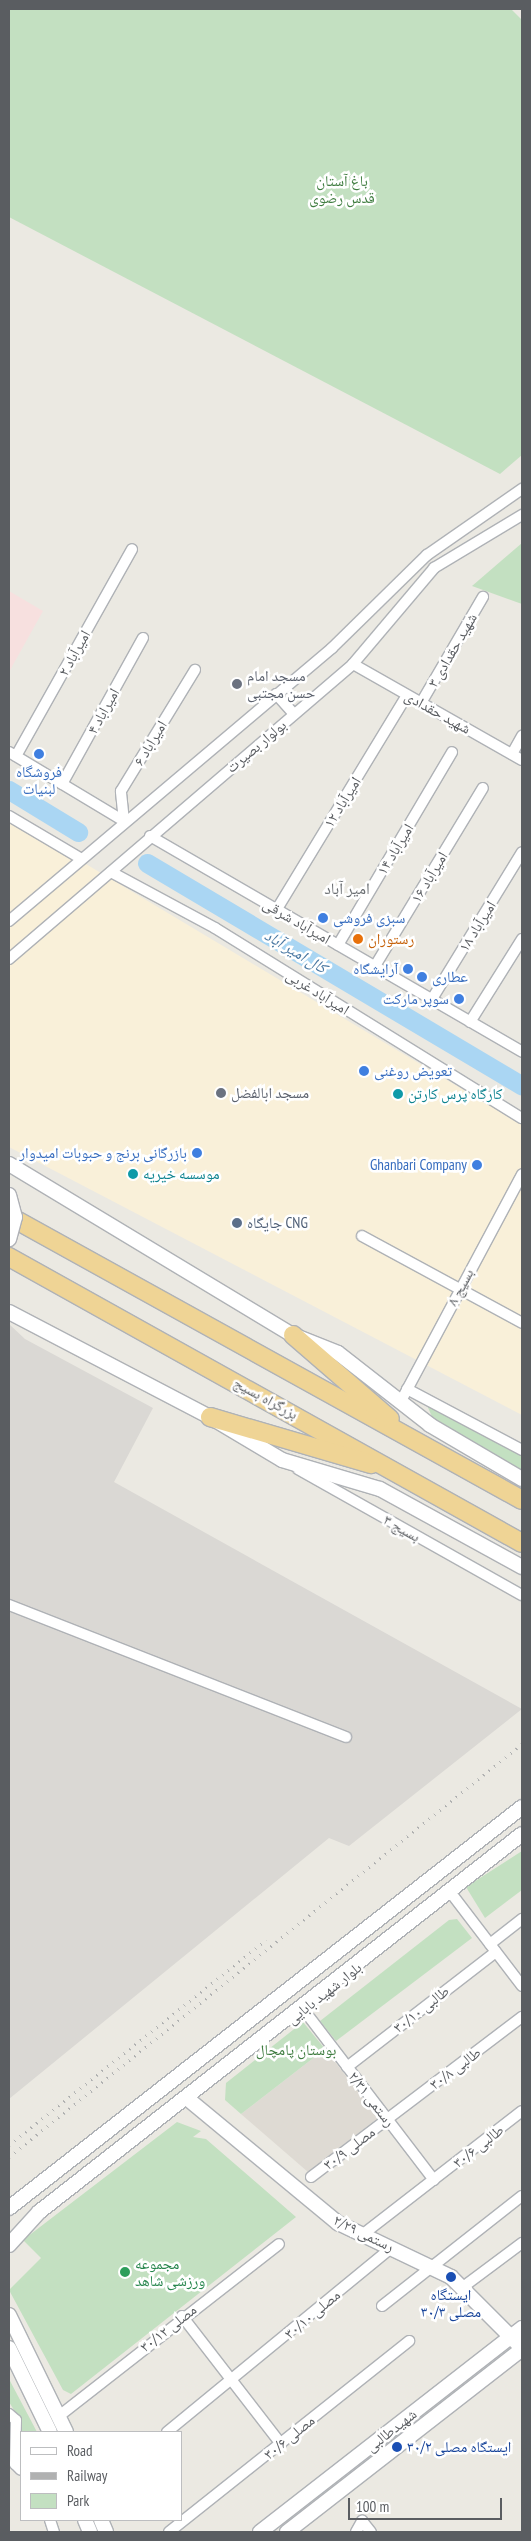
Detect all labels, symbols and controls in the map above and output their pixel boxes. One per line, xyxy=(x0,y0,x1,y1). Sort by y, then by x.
park label: باغ آستان قدس رضوی xyxy=(309,171,375,206)
street label: شهید حقدادی ۳ xyxy=(424,610,480,690)
street label: امیرآباد ۲ xyxy=(54,627,94,679)
place label: مسجد امام حسن مجتبی xyxy=(247,666,315,701)
marker: مسجد امام حسن مجتبی xyxy=(231,678,243,690)
street label: امیراباد ۴ xyxy=(83,685,123,737)
street label: شهید حقدادی xyxy=(402,686,474,738)
street label: بولوار بصیرت xyxy=(222,716,290,776)
street label: امیراباد ۶ xyxy=(130,717,170,769)
marker: فروشگاه لبنیات xyxy=(33,748,45,760)
place label: فروشگاه لبنیات xyxy=(16,762,62,797)
street label: امیرآباد ۱۲ xyxy=(319,773,365,831)
street label: امیرآباد ۱۴ xyxy=(373,820,417,878)
street label: امیرآباد ۱۶ xyxy=(407,848,451,906)
district label: امیر آباد xyxy=(324,878,370,898)
street label: امیرآباد شرقی xyxy=(260,894,334,948)
street label: امیرآباد ۱۸ xyxy=(454,897,500,955)
place label: سبزی فروشی xyxy=(333,909,405,927)
marker: سبزی فروشی xyxy=(317,912,329,924)
water label: کال امیر آباد xyxy=(261,925,331,977)
place label: رستوران xyxy=(368,930,414,948)
marker: رستوران xyxy=(352,933,364,945)
place label: آرایشگاه xyxy=(353,960,398,978)
marker: آرایشگاه xyxy=(402,963,414,975)
street label: امیرآباد غربی xyxy=(283,966,353,1018)
place label: عطاری xyxy=(432,968,468,986)
marker: عطاری xyxy=(416,971,428,983)
place label: سوپر مارکت xyxy=(383,990,449,1008)
marker: سوپر مارکت xyxy=(453,993,465,1005)
place label: تعویض روغنی xyxy=(374,1062,452,1080)
marker: تعویض روغنی xyxy=(358,1065,370,1077)
place label: مسجد ابالفضل xyxy=(231,1084,309,1102)
place label: کارگاه پرس کارتن xyxy=(408,1085,502,1103)
marker: مسجد ابالفضل xyxy=(215,1087,227,1099)
marker: کارگاه پرس کارتن xyxy=(392,1088,404,1100)
place label: بازرگانی برنج و حبوبات امیدوار xyxy=(19,1144,187,1162)
marker: بازرگانی برنج و حبوبات امیدوار xyxy=(191,1147,203,1159)
place label: Ghanbari Company xyxy=(370,1156,467,1174)
marker: Ghanbari Company xyxy=(471,1159,483,1171)
place label: موسسه خیریه xyxy=(143,1165,220,1183)
marker: موسسه خیریه xyxy=(127,1168,139,1180)
place label: جایگاه CNG xyxy=(247,1214,308,1232)
marker: جایگاه CNG xyxy=(231,1217,243,1229)
street label: بسیج ۸ xyxy=(443,1265,477,1309)
street label: بزرگراه بسیج xyxy=(231,1373,301,1423)
street label: بسیج ۳ xyxy=(380,1511,424,1545)
street label: بلوار شهید بابایی xyxy=(283,1958,365,2028)
street label: طالبی ۳۰/۱۰ xyxy=(389,1982,453,2036)
park label: بوستان پامچال xyxy=(256,2041,336,2059)
street label: طالبی ۳۰/۸ xyxy=(426,2043,484,2093)
street label: رستمی ۲/۳۱ xyxy=(345,2068,399,2130)
street label: طالبی ۳۰/۶ xyxy=(449,2121,507,2171)
street label: مصلی ۳۰/۹ xyxy=(320,2123,378,2173)
street label: رستمی ۲/۲۹ xyxy=(331,2211,397,2255)
place label: مجموعه ورزشی شاهد xyxy=(135,2254,205,2289)
marker: مجموعه ورزشی شاهد xyxy=(119,2266,131,2278)
marker: ایستگاه مصلی ۳۰/۳ xyxy=(445,2271,457,2283)
place label: ایستگاه مصلی ۳۰/۳ xyxy=(421,2285,481,2320)
street label: مصلی ۳۰/۱۰ xyxy=(281,2286,343,2342)
street label: مصلی ۳۰/۱۲ xyxy=(136,2300,200,2356)
street label: شهیدطالبی xyxy=(362,2405,420,2455)
street label: مصلی ۳۰/۶ xyxy=(260,2411,318,2463)
legend xyxy=(20,2431,182,2521)
place label: ایستگاه مصلی ۳۰/۲ xyxy=(407,2438,511,2456)
text: Road xyxy=(67,2441,93,2460)
marker: ایستگاه مصلی ۳۰/۲ xyxy=(391,2441,403,2453)
text: Railway xyxy=(67,2466,107,2485)
scale bar xyxy=(351,2488,505,2520)
text: Park xyxy=(67,2491,89,2510)
text: 100 m xyxy=(356,2497,389,2516)

